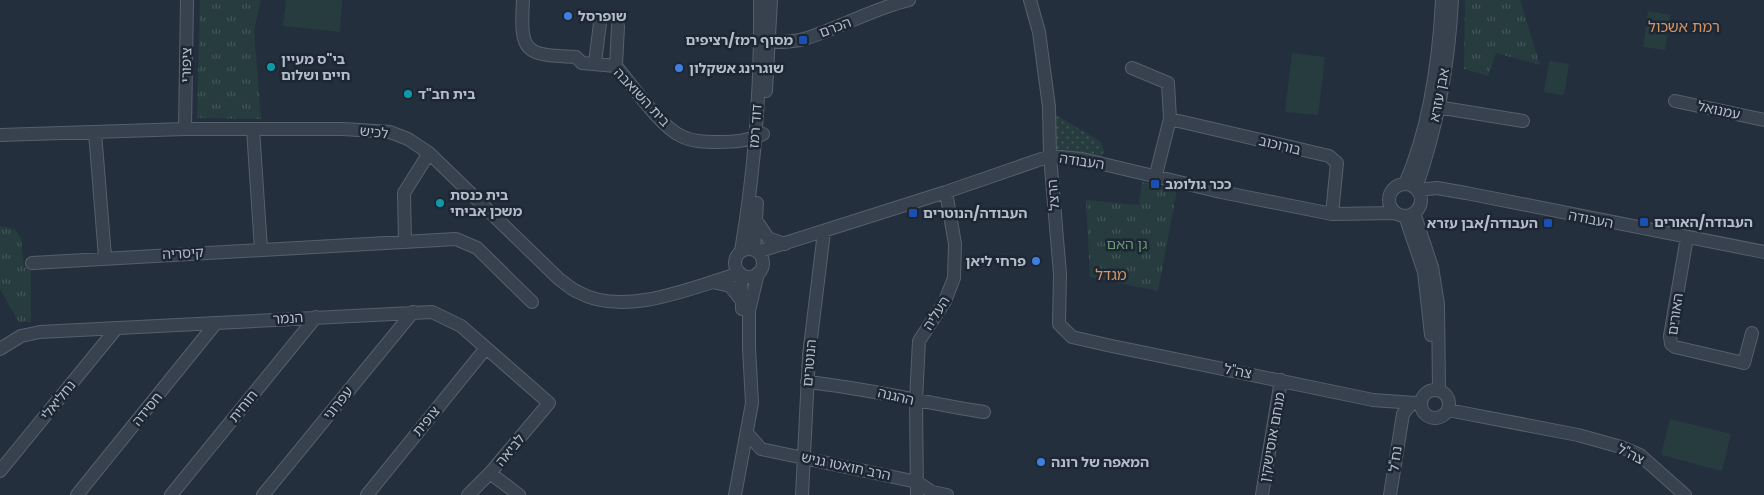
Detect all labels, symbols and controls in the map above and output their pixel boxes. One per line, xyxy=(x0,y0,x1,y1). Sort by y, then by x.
place label: שופרסל xyxy=(578,6,627,26)
marker: שופרסל xyxy=(562,10,574,22)
street label: הכרם xyxy=(816,12,854,42)
district label: רמת אשכול xyxy=(1648,16,1720,37)
place label: מסוף רמז/רציפים xyxy=(686,30,793,50)
marker: מסוף רמז/רציפים xyxy=(797,34,809,46)
street label: ציפורי xyxy=(176,47,196,83)
place label: בי"ס מעיין חיים ושלום xyxy=(281,49,350,85)
place label: שוגרינג אשקלון xyxy=(689,58,784,78)
marker: בי"ס מעיין חיים ושלום xyxy=(265,61,277,73)
marker: שוגרינג אשקלון xyxy=(673,62,685,74)
street label: בית השואבה xyxy=(609,63,675,131)
street label: אבן עזרא xyxy=(1424,66,1454,124)
place label: בית חב"ד xyxy=(418,84,475,104)
marker: בית חב"ד xyxy=(402,88,414,100)
street label: עמנואל xyxy=(1696,96,1742,124)
street label: דוד רמז xyxy=(743,103,767,149)
street label: לכיש xyxy=(359,121,389,143)
street label: בורוכוב xyxy=(1257,130,1303,160)
street label: העבודה xyxy=(1058,148,1106,174)
place label: ככר גולומב xyxy=(1165,174,1231,194)
marker: ככר גולומב xyxy=(1149,178,1161,190)
street label: הרצל xyxy=(1042,179,1064,211)
place label: בית כנסת משכן אביחי xyxy=(450,185,522,221)
marker: בית כנסת משכן אביחי xyxy=(434,197,446,209)
place label: העבודה/הנוטרים xyxy=(923,203,1028,223)
street label: העבודה xyxy=(1567,205,1615,233)
marker: העבודה/הנוטרים xyxy=(907,207,919,219)
place label: העבודה/האורים xyxy=(1654,212,1753,232)
place label: העבודה/אבן עזרא xyxy=(1427,213,1538,233)
marker: העבודה/האורים xyxy=(1638,216,1650,228)
marker: העבודה/אבן עזרא xyxy=(1542,217,1554,229)
park label: גן האם xyxy=(1107,234,1147,254)
street label: קיסריה xyxy=(162,242,205,264)
place label: פרחי ליאן xyxy=(966,251,1026,271)
marker: פרחי ליאן xyxy=(1030,255,1042,267)
district label: מגדל xyxy=(1095,264,1127,285)
street label: העליה xyxy=(918,292,954,334)
street label: האורים xyxy=(1662,292,1688,336)
street label: הנמר xyxy=(272,307,304,329)
street label: הנוטרים xyxy=(797,339,821,387)
street label: צה"ל xyxy=(1222,359,1254,384)
street label: נחליאלי xyxy=(36,376,80,424)
street label: עפרוני xyxy=(318,382,358,424)
street label: ההגנה xyxy=(876,382,916,410)
street label: חוחית xyxy=(224,386,262,426)
street label: חסידה xyxy=(127,388,167,430)
street label: מנחם אוסישקין xyxy=(1254,390,1290,484)
street label: צופית xyxy=(408,402,445,440)
street label: לביאה xyxy=(491,430,529,470)
street label: צה"ל xyxy=(1614,439,1648,469)
street label: נח"ל xyxy=(1383,445,1407,473)
street label: הרב חואטו גניש xyxy=(799,447,893,485)
place label: המאפה של רונה xyxy=(1051,452,1149,472)
marker: המאפה של רונה xyxy=(1035,456,1047,468)

